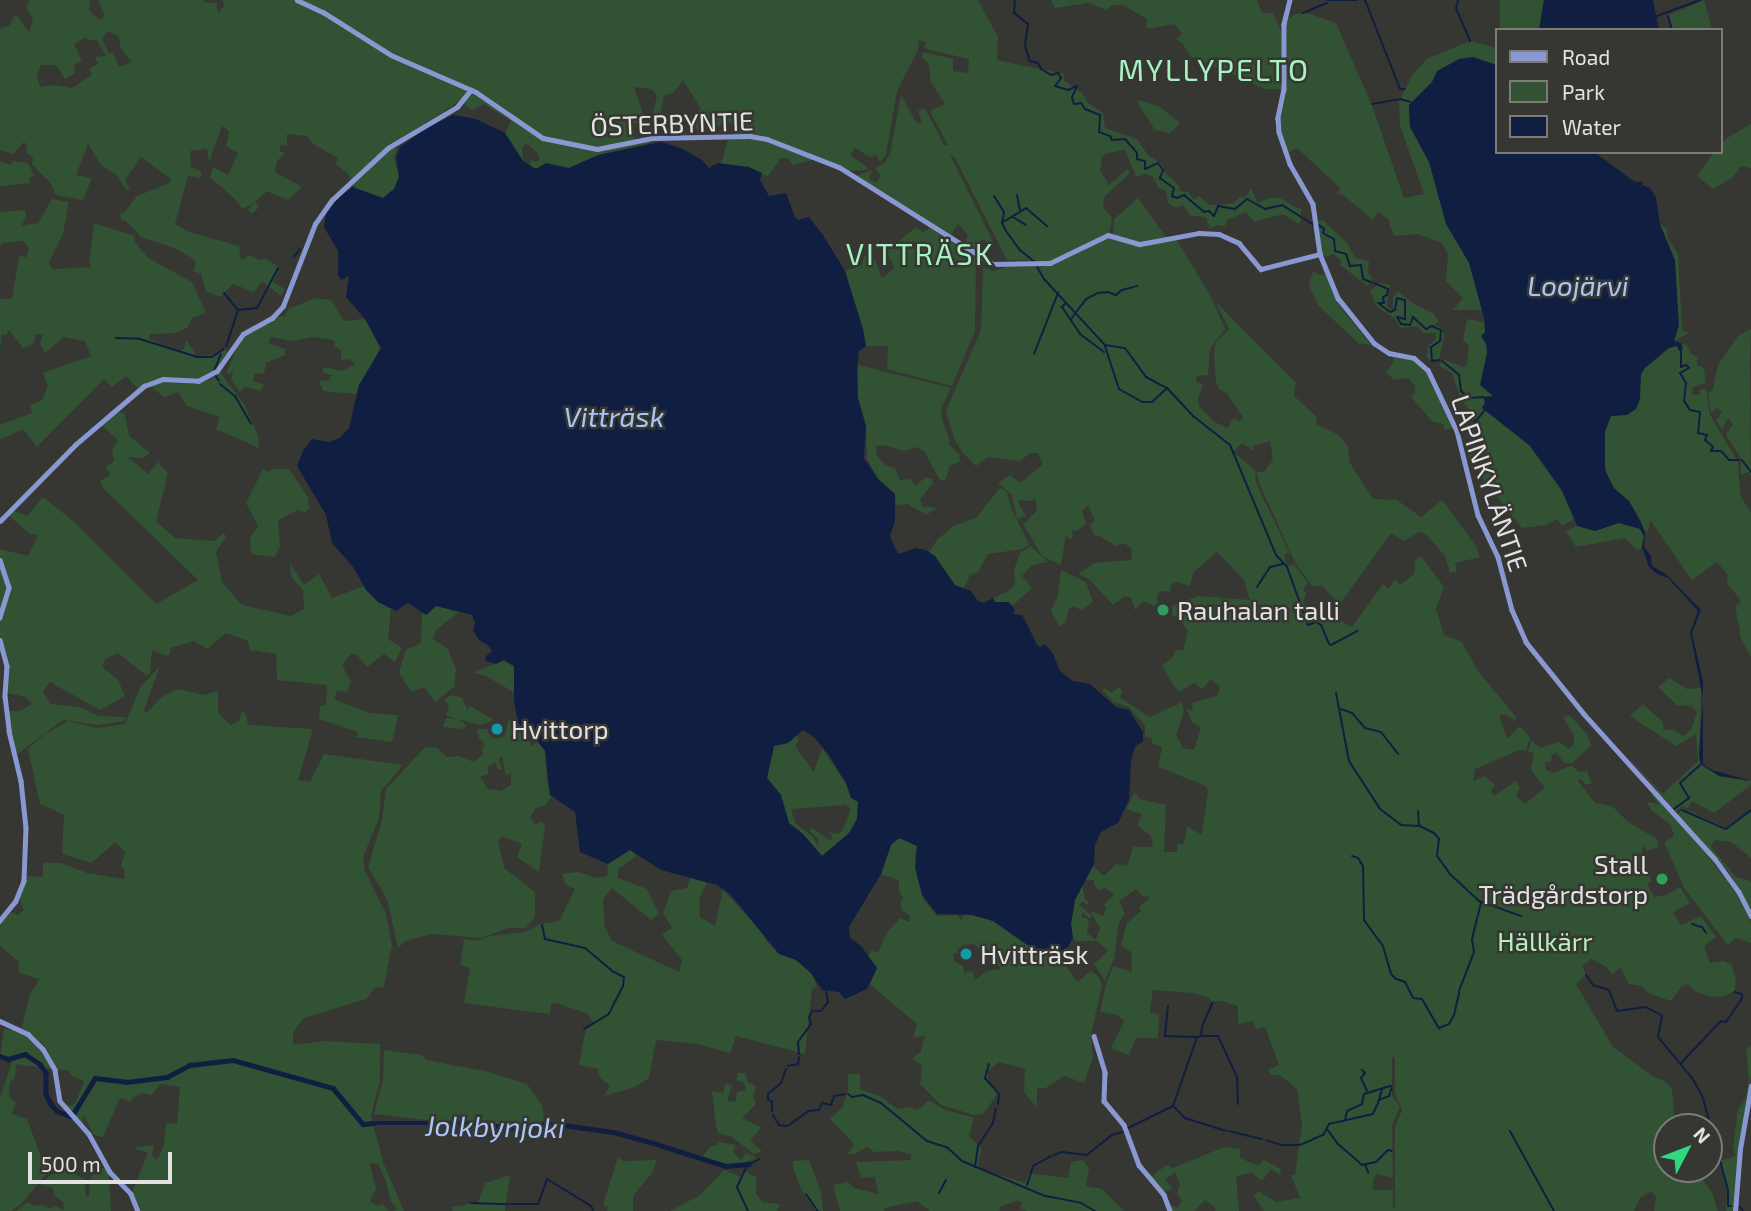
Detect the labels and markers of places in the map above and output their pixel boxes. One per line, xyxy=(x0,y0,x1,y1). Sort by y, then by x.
place label: Rauhalan talli xyxy=(1177,594,1341,626)
marker: Rauhalan talli xyxy=(1155,602,1171,618)
place label: Hvittorp xyxy=(511,713,609,745)
marker: Hvittorp xyxy=(489,721,505,737)
place label: Stall Trädgårdstorp xyxy=(1479,848,1648,910)
marker: Stall Trädgårdstorp xyxy=(1654,871,1670,887)
place label: Hvitträsk xyxy=(980,938,1089,970)
marker: Hvitträsk xyxy=(958,946,974,962)

